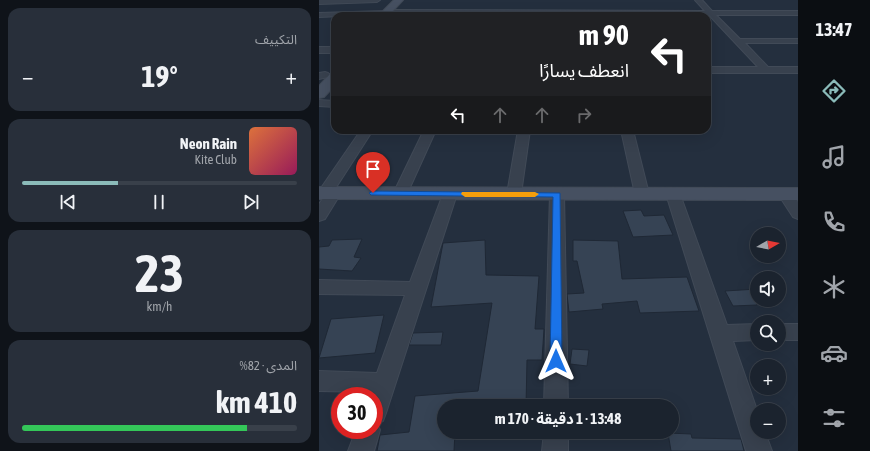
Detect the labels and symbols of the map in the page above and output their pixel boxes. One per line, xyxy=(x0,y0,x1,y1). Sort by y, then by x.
pin xyxy=(356,152,390,193)
north arrow xyxy=(750,227,786,263)
position arrow xyxy=(535,340,577,382)
speed limit sign: 30 xyxy=(331,387,383,439)

